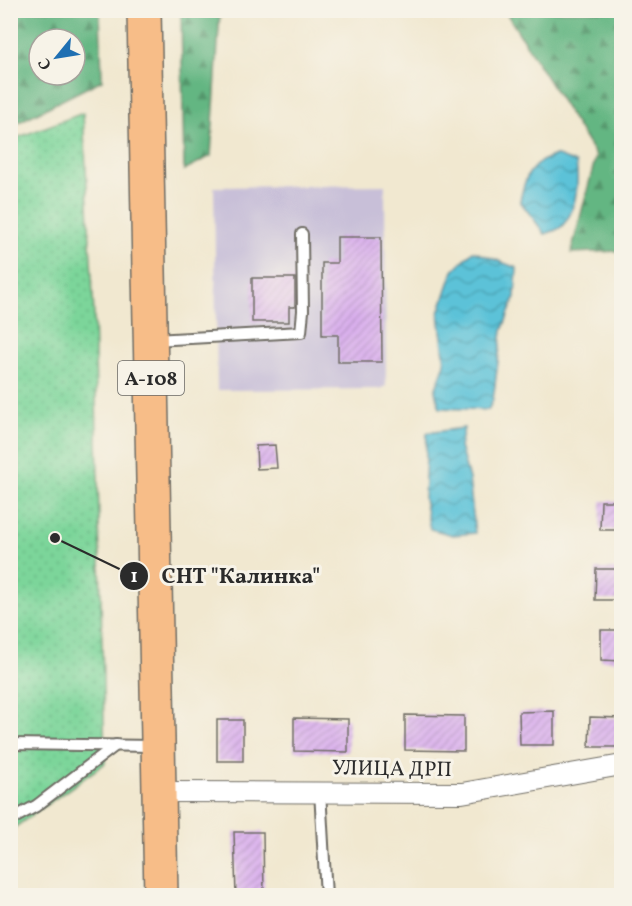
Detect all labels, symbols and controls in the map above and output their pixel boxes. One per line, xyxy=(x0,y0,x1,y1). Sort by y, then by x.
north arrow xyxy=(27,27,87,87)
text: С xyxy=(34,54,58,73)
road number: А-108 xyxy=(118,361,184,395)
callout: СНТ "Калинка" xyxy=(119,556,333,596)
text: СНТ "Калинка" xyxy=(162,562,320,593)
text: 1 xyxy=(130,565,138,590)
street label: УЛИЦА ДРП xyxy=(332,754,452,785)

